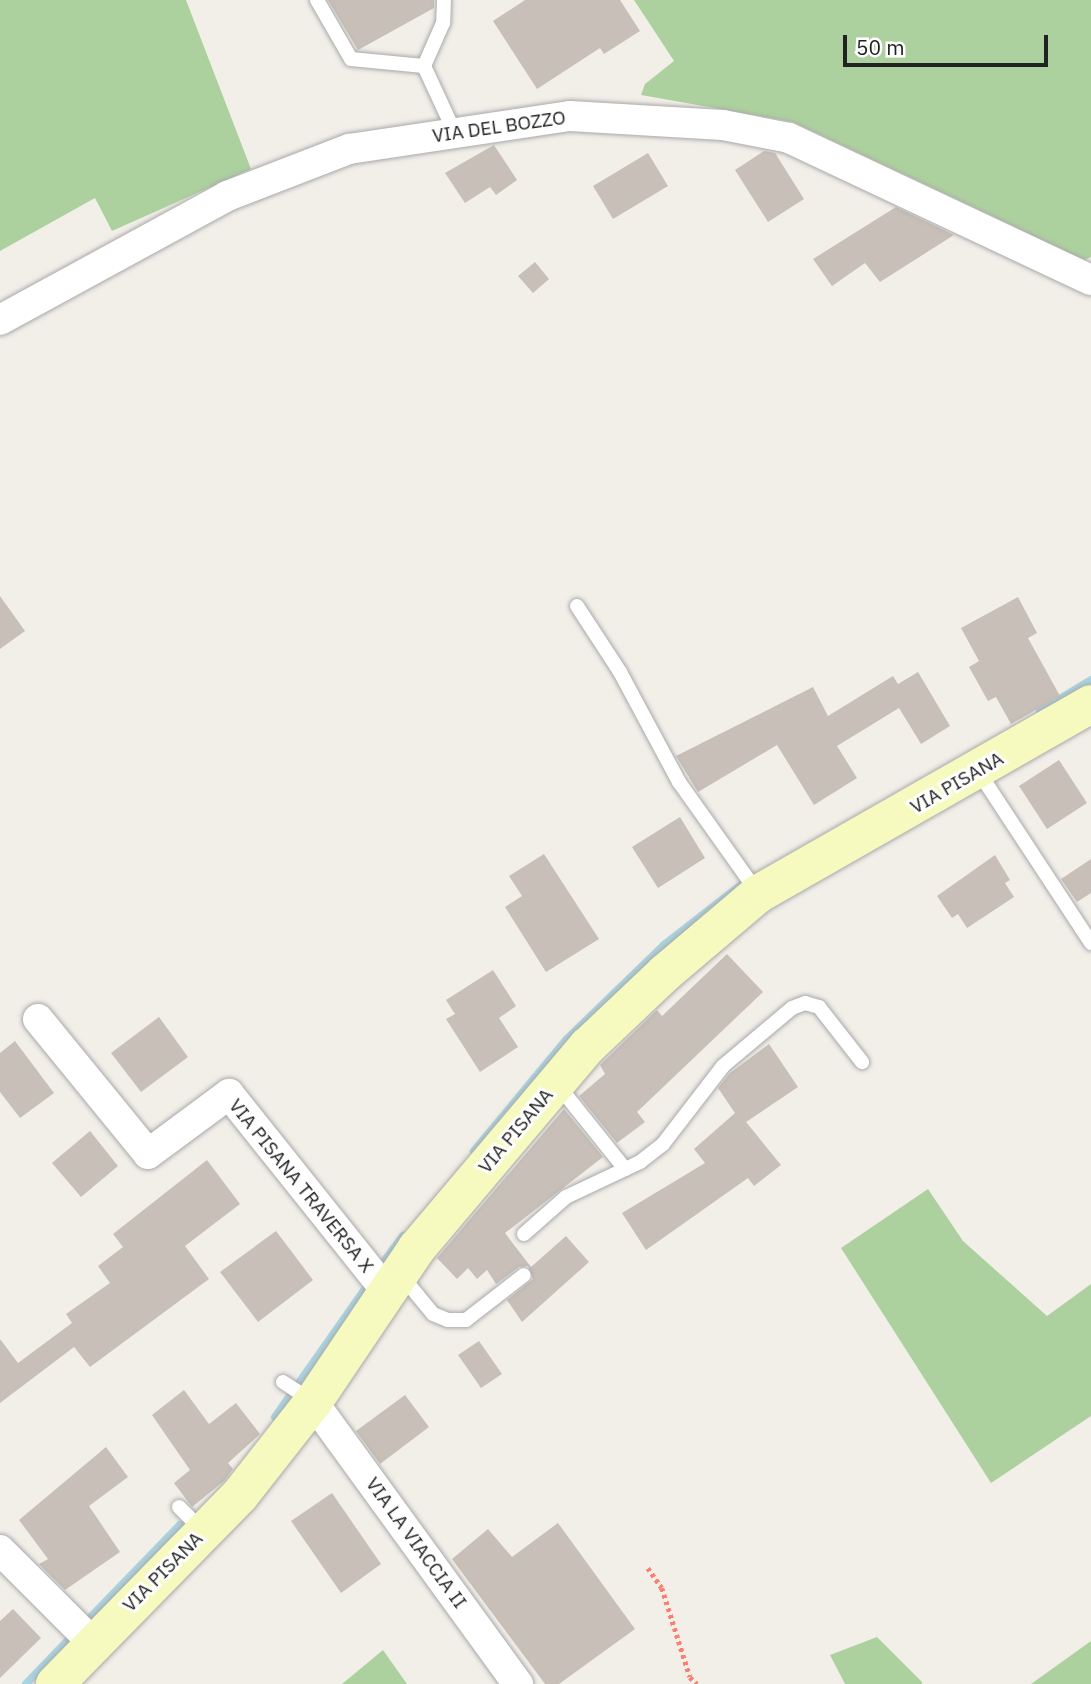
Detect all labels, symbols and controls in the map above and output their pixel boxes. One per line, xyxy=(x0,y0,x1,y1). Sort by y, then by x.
scale bar xyxy=(846,21,1051,65)
text: 50 m xyxy=(856,33,905,61)
street label: VIA DEL BOZZO xyxy=(431,106,567,148)
street label: VIA PISANA xyxy=(906,747,1008,819)
street label: VIA PISANA xyxy=(474,1084,558,1178)
street label: VIA PISANA TRAVERSA X xyxy=(224,1095,378,1277)
street label: VIA LA VIACCIA II xyxy=(361,1473,471,1613)
street label: VIA PISANA xyxy=(118,1527,208,1617)

